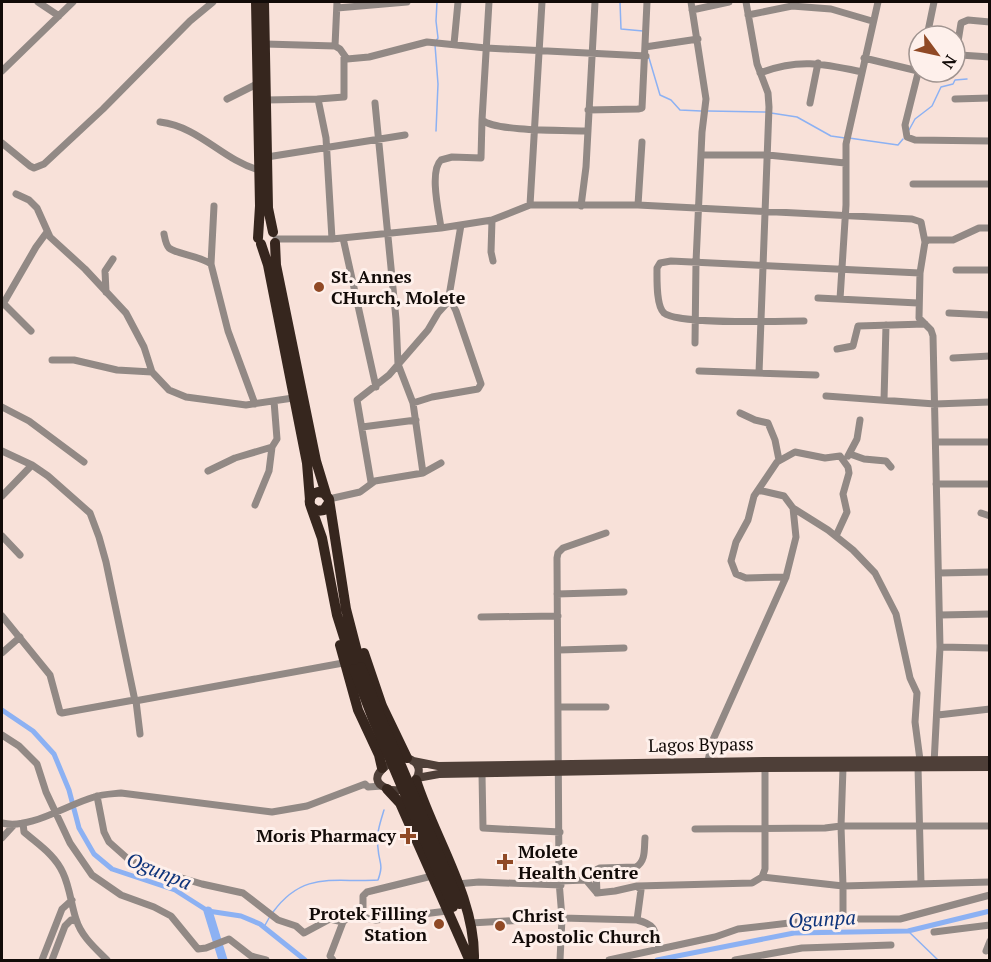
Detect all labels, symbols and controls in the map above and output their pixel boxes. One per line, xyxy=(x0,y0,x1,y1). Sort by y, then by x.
north arrow xyxy=(907,24,967,84)
text: N xyxy=(937,51,962,73)
place label: St. Annes CHurch, Molete xyxy=(331,264,466,309)
marker: St. Annes CHurch, Molete xyxy=(312,280,326,294)
street label: Lagos Bypass xyxy=(648,731,754,757)
place label: Moris Pharmacy xyxy=(256,823,396,847)
marker: Moris Pharmacy xyxy=(401,829,415,843)
place label: Molete Health Centre xyxy=(518,839,639,884)
water label: Ogunpa xyxy=(123,845,196,896)
marker: Molete Health Centre xyxy=(496,853,514,871)
place label: Protek Filling Station xyxy=(309,901,428,946)
place label: Christ Apostolic Church xyxy=(512,903,661,948)
water label: Ogunpa xyxy=(787,903,857,934)
marker: Protek Filling Station xyxy=(432,917,446,931)
marker: Christ Apostolic Church xyxy=(493,919,507,933)

